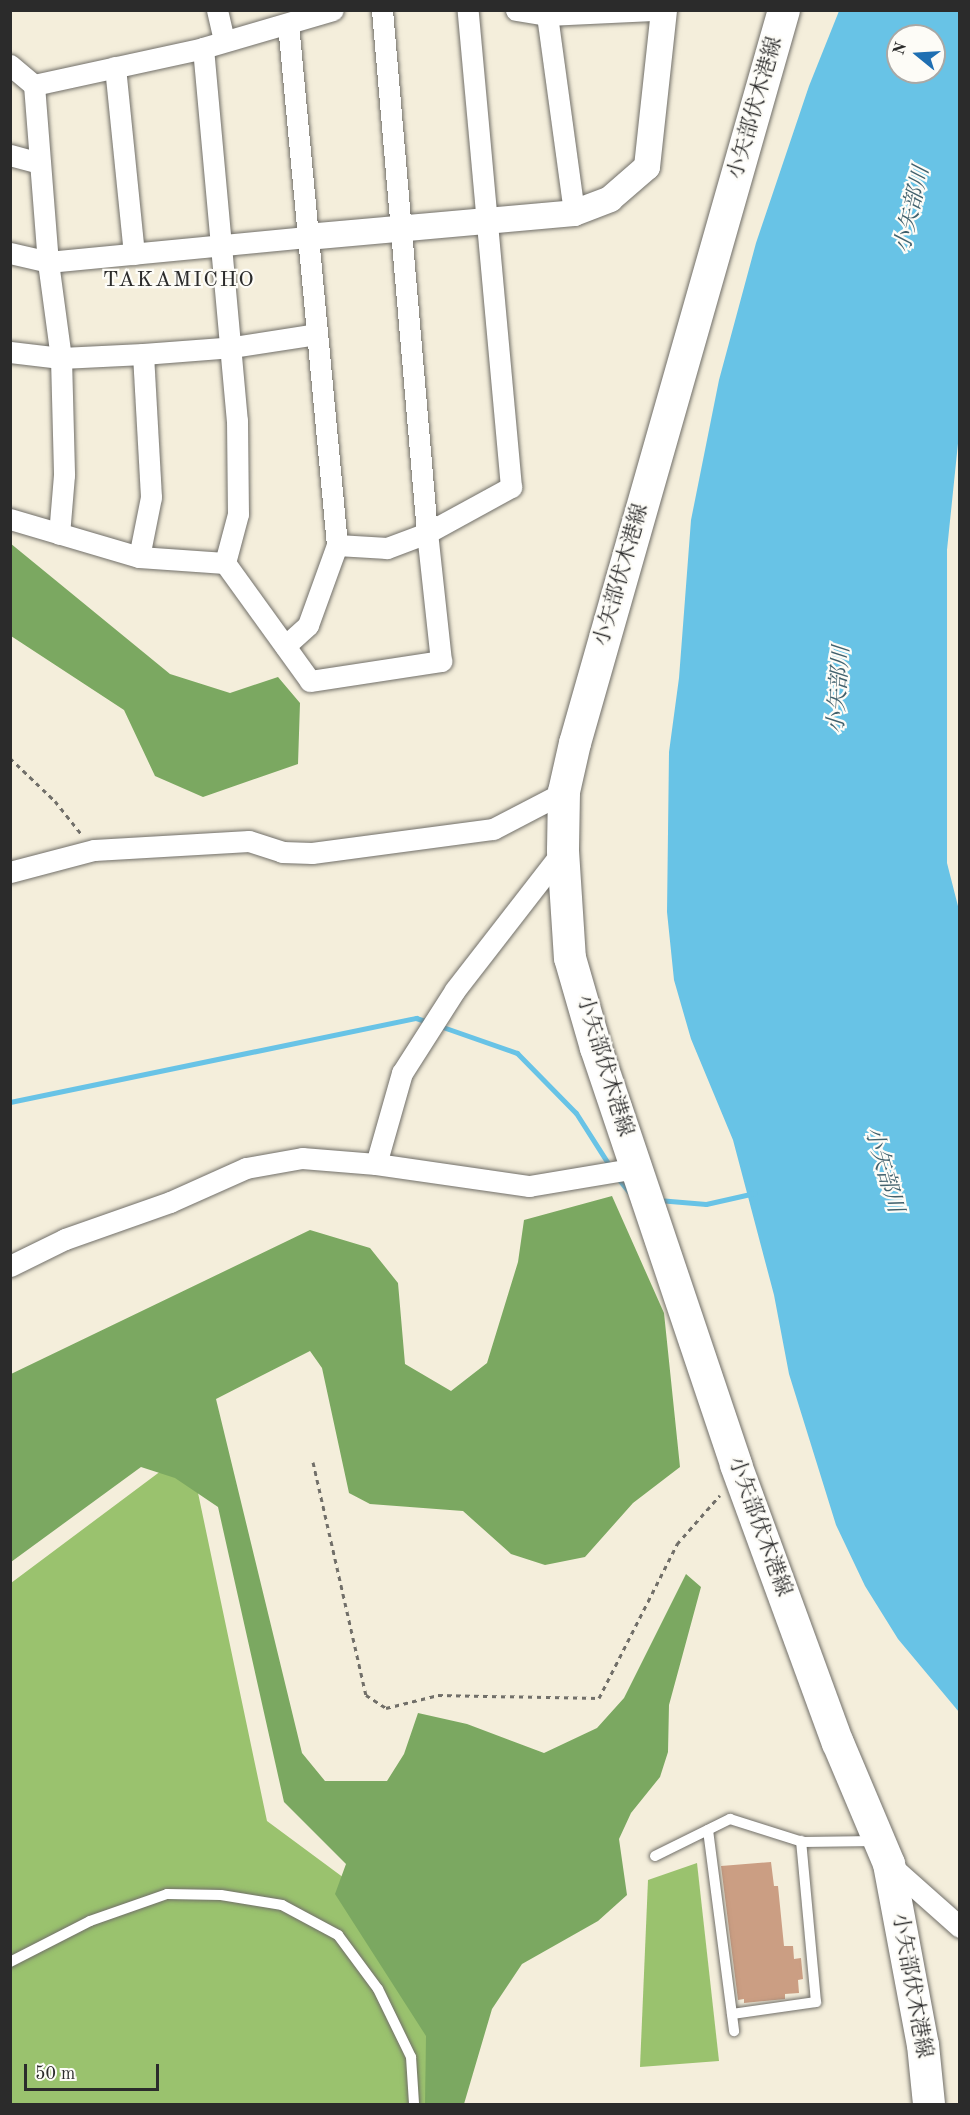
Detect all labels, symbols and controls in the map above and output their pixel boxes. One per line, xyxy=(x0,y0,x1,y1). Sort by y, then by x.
north arrow xyxy=(886,24,946,84)
street label: 小矢部伏木港線 xyxy=(724,34,788,182)
text: N xyxy=(891,41,910,57)
water label: 小矢部川 xyxy=(890,164,936,256)
district label: TAKAMICHO xyxy=(103,268,255,294)
street label: 小矢部伏木港線 xyxy=(590,501,654,649)
water label: 小矢部川 xyxy=(824,645,856,735)
street label: 小矢部伏木港線 xyxy=(570,992,638,1140)
water label: 小矢部川 xyxy=(858,1124,908,1216)
street label: 小矢部伏木港線 xyxy=(722,1454,796,1600)
street label: 小矢部伏木港線 xyxy=(886,1911,936,2061)
scale bar xyxy=(27,2052,162,2090)
text: 50 m xyxy=(35,2065,75,2083)

